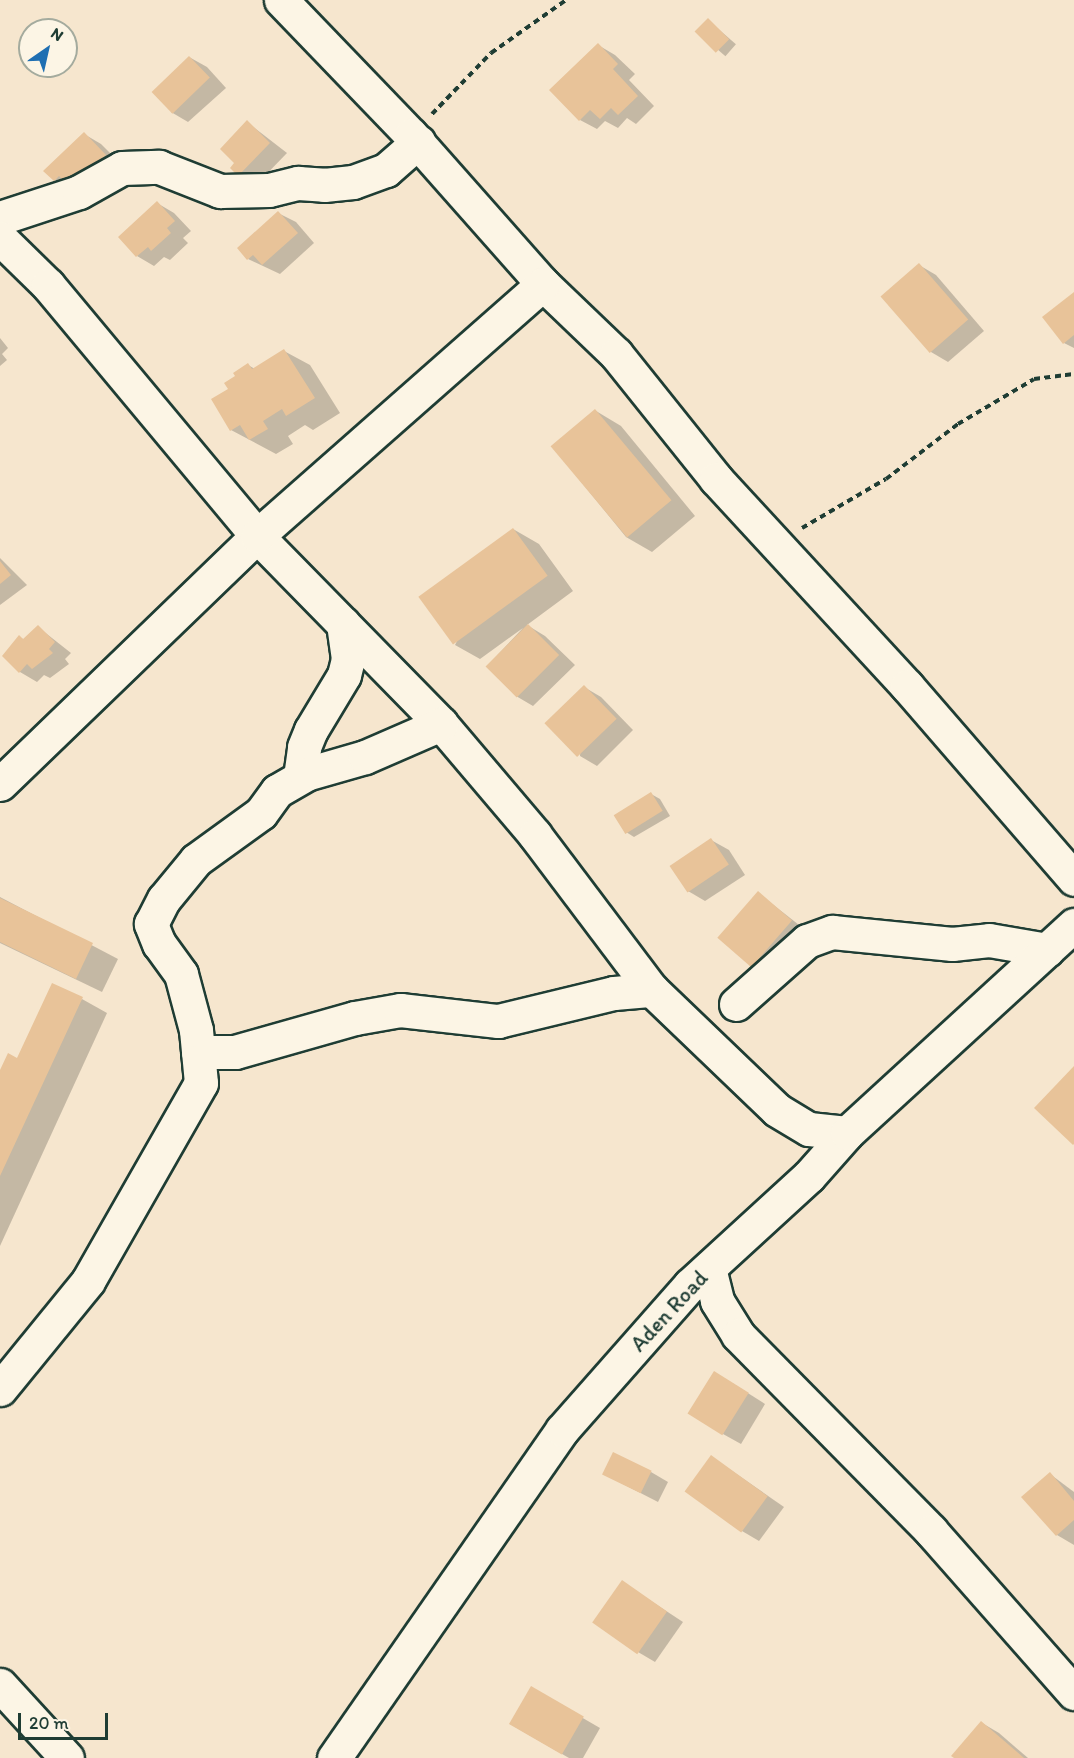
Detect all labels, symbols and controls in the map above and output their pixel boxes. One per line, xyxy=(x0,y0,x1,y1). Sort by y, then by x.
north arrow xyxy=(18,18,78,78)
text: N xyxy=(47,23,67,45)
street label: Aden Road xyxy=(625,1265,713,1357)
scale bar xyxy=(21,1701,111,1739)
text: 20 m xyxy=(29,1712,69,1734)

